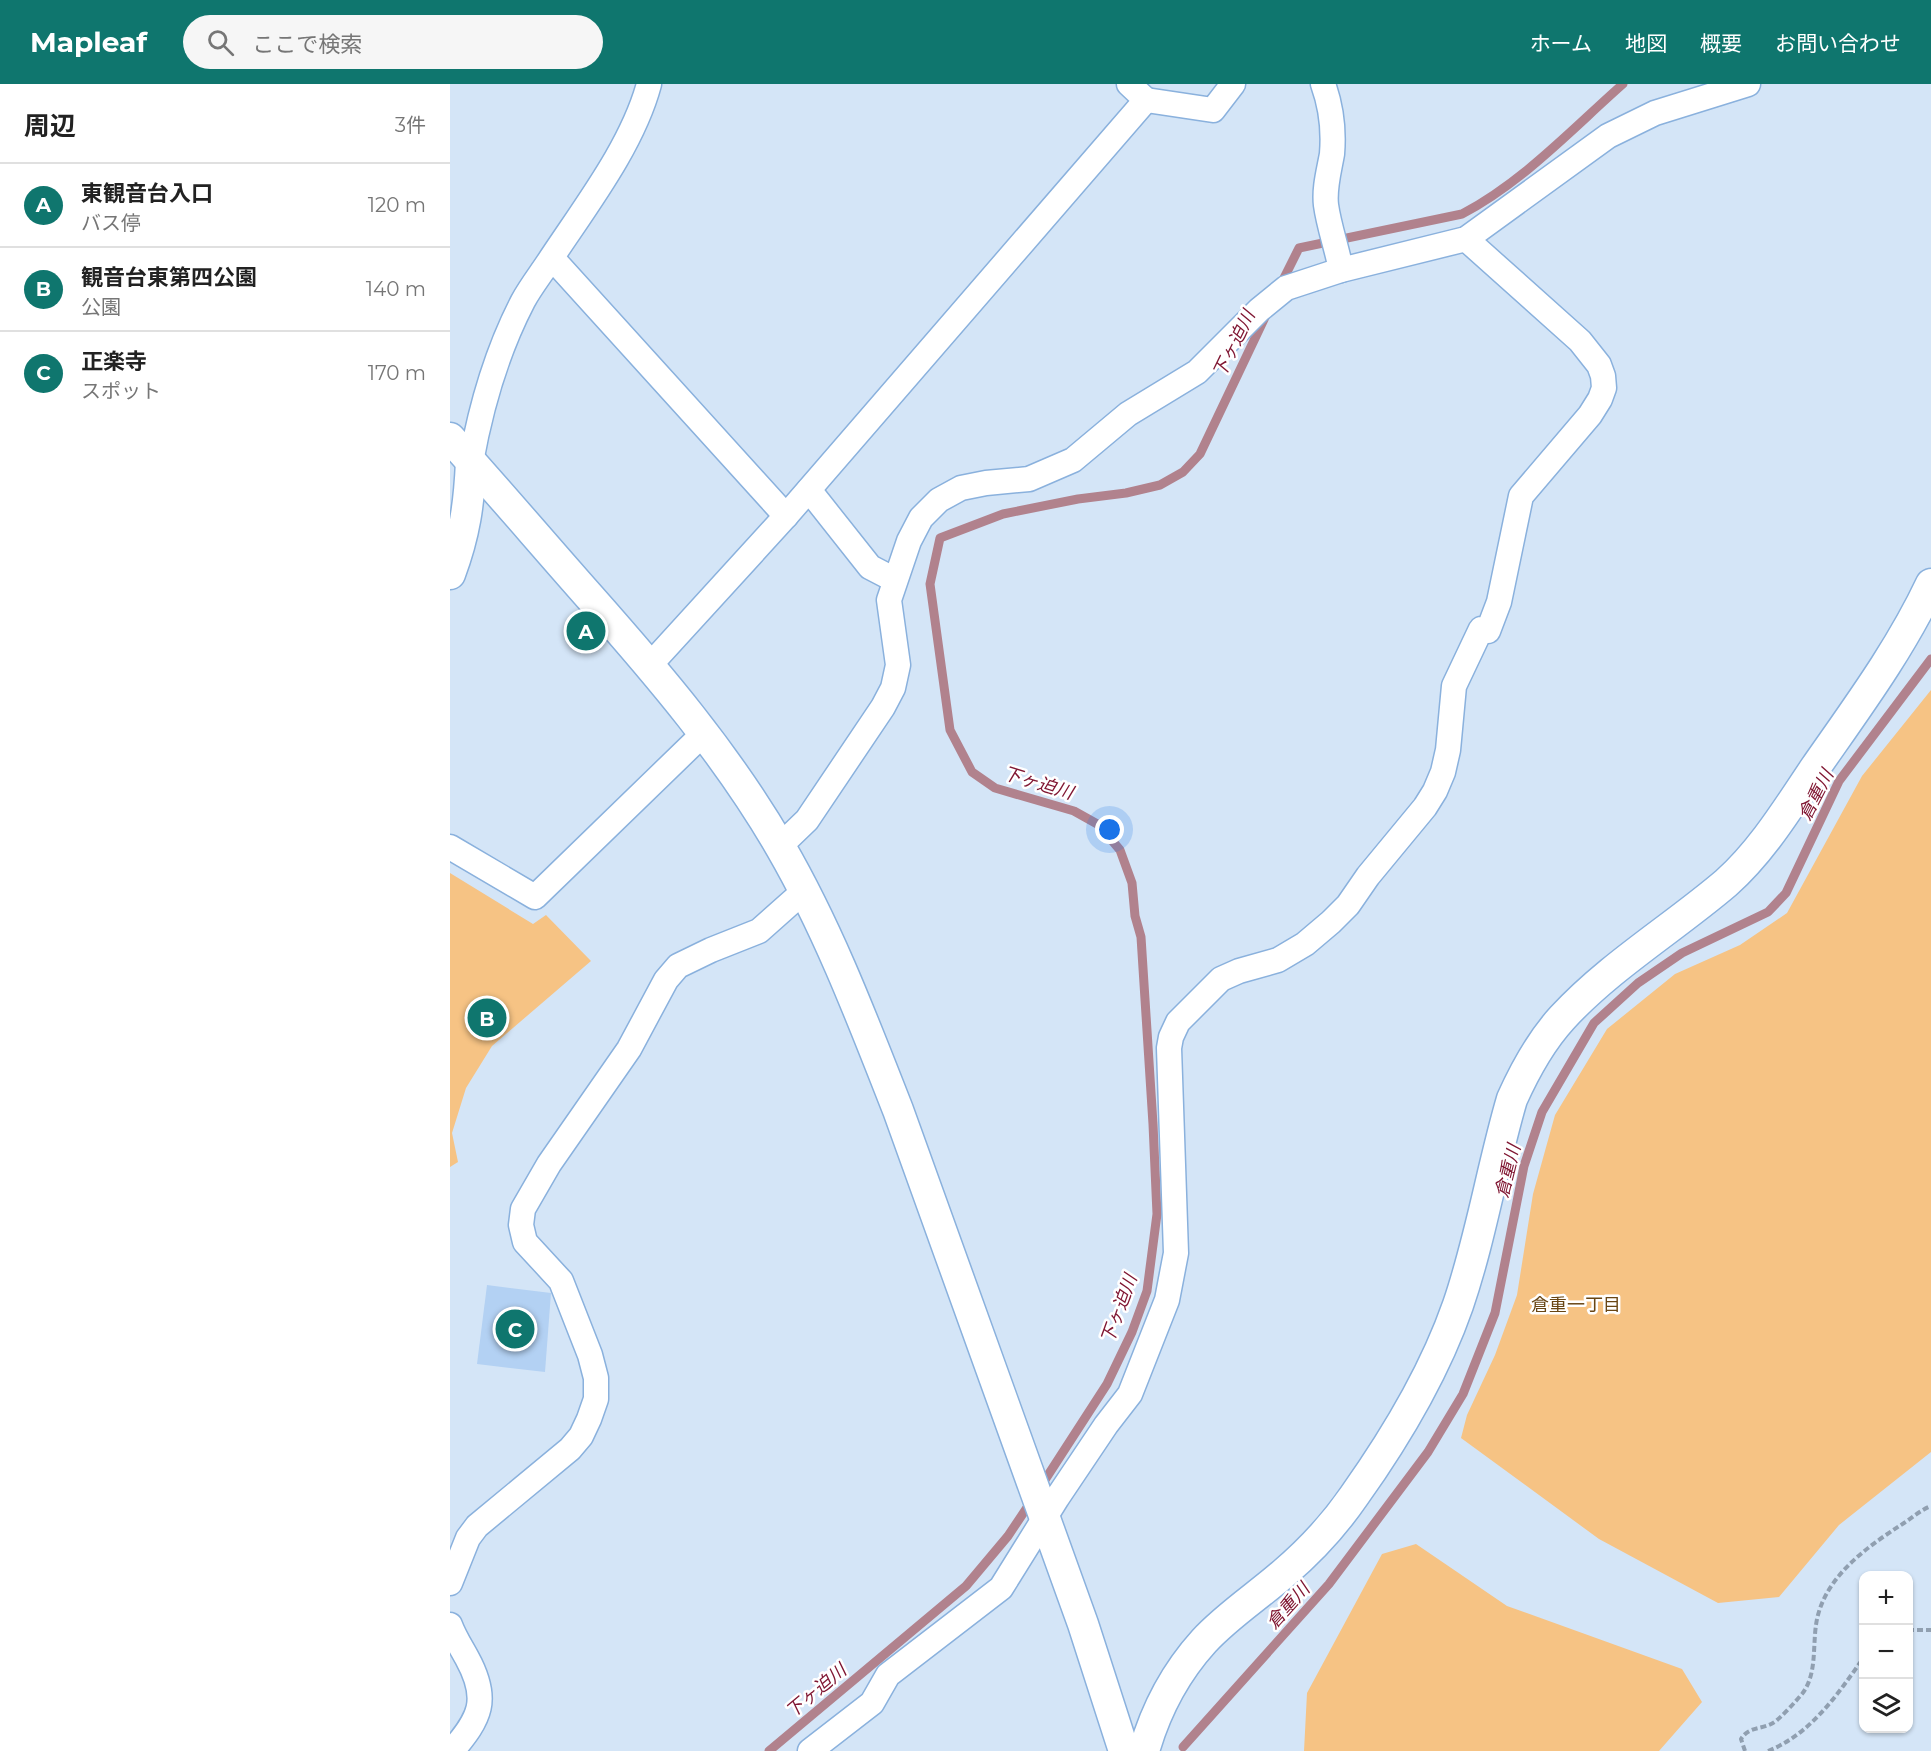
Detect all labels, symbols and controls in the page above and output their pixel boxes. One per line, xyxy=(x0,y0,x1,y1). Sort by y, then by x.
search box xyxy=(183,15,603,69)
text: Mapleaf xyxy=(30,25,147,59)
icon: search xyxy=(204,26,237,59)
text: ここで検索 xyxy=(252,31,362,58)
text: ホーム xyxy=(1530,31,1592,56)
text: 地図 xyxy=(1625,31,1667,56)
text: 概要 xyxy=(1700,31,1742,56)
text: お問い合わせ xyxy=(1775,31,1901,56)
text: 周辺 xyxy=(24,110,76,142)
text: 3件 xyxy=(395,113,426,137)
text: 東観音台入口 xyxy=(81,180,213,207)
text: A xyxy=(36,193,51,217)
text: 120 m xyxy=(368,193,426,217)
text: バス停 xyxy=(81,211,141,235)
text: 観音台東第四公園 xyxy=(81,264,257,291)
text: B xyxy=(36,277,51,301)
text: 140 m xyxy=(366,277,426,301)
text: 公園 xyxy=(81,295,121,319)
water label: 下ヶ迫川 xyxy=(1208,305,1261,381)
text: 正楽寺 xyxy=(81,348,147,375)
text: C xyxy=(36,361,51,385)
text: 170 m xyxy=(368,361,426,385)
text: スポット xyxy=(81,379,161,403)
pin: A xyxy=(566,608,606,654)
water label: 下ヶ迫川 xyxy=(1000,762,1078,805)
water label: 倉重川 xyxy=(1794,764,1839,824)
your location xyxy=(1095,815,1124,844)
pin: B xyxy=(468,996,507,1040)
water label: 倉重川 xyxy=(1491,1140,1526,1200)
water label: 下ヶ迫川 xyxy=(1096,1270,1142,1347)
district label: 倉重一丁目 xyxy=(1531,1294,1621,1316)
pin: C xyxy=(496,1306,534,1352)
map controls xyxy=(1859,1571,1913,1733)
button: + xyxy=(1859,1571,1913,1625)
water label: 倉重川 xyxy=(1262,1577,1316,1633)
button: − xyxy=(1859,1625,1913,1679)
water label: 下ヶ迫川 xyxy=(781,1658,852,1723)
button: layers xyxy=(1859,1679,1913,1733)

